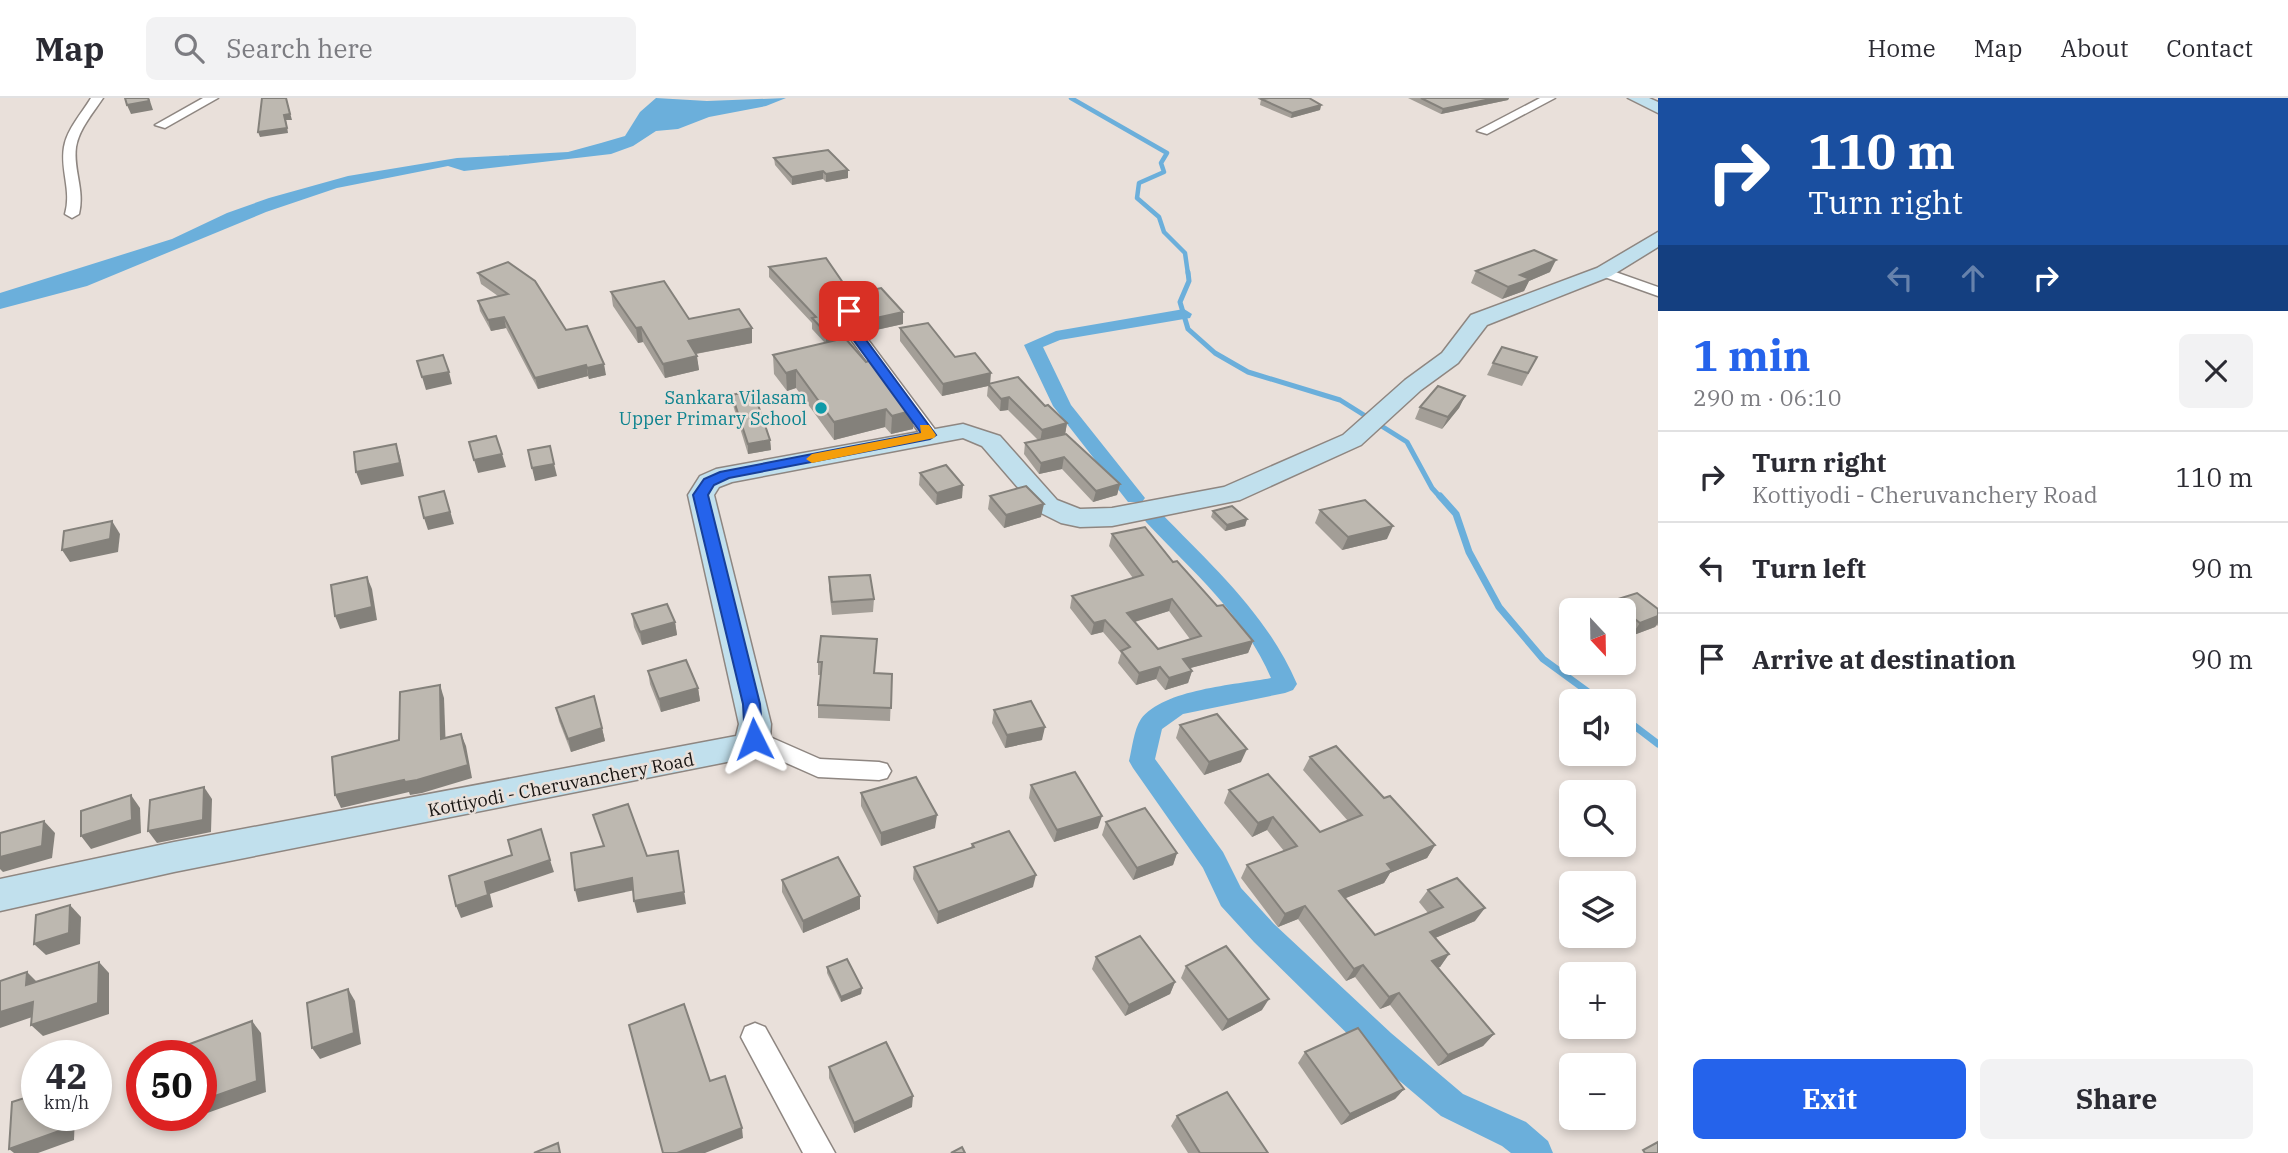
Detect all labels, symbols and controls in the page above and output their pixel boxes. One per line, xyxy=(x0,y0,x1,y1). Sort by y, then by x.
search box xyxy=(146,17,636,80)
text: Map xyxy=(35,27,104,70)
icon: search xyxy=(170,29,208,67)
text: Search here xyxy=(226,31,373,65)
text: Home xyxy=(1868,32,1936,64)
text: Map xyxy=(1974,32,2022,64)
text: About xyxy=(2060,32,2128,64)
text: Contact xyxy=(2166,32,2253,64)
text: 110 m xyxy=(1808,119,1955,182)
icon: right xyxy=(1693,126,1784,217)
text: Turn right xyxy=(1808,181,1963,223)
icon: left xyxy=(1881,259,1919,297)
icon: ahead xyxy=(1954,259,1992,297)
icon: right xyxy=(2027,259,2065,297)
pin xyxy=(819,281,879,341)
icon: arrive xyxy=(830,292,868,330)
text: 1 min xyxy=(1693,328,1811,383)
button: close xyxy=(2179,334,2253,408)
text: 290 m · 06:10 xyxy=(1693,382,1842,412)
place label: Sankara Vilasam Upper Primary School xyxy=(619,386,807,430)
marker: Sankara Vilasam Upper Primary School xyxy=(813,400,829,416)
text: Turn right xyxy=(1752,445,1886,479)
icon: right xyxy=(1693,458,1731,496)
text: 110 m xyxy=(2175,460,2253,494)
text: Kottiyodi - Cheruvanchery Road xyxy=(1752,479,2098,509)
icon: left xyxy=(1693,549,1731,587)
text: Turn left xyxy=(1752,551,1866,585)
text: 90 m xyxy=(2191,551,2253,585)
north arrow xyxy=(1559,598,1636,676)
map controls xyxy=(1559,598,1636,1130)
icon: arrive xyxy=(1693,640,1731,678)
text: Arrive at destination xyxy=(1752,642,2016,676)
text: 90 m xyxy=(2191,642,2253,676)
button: sound xyxy=(1559,689,1636,766)
position arrow xyxy=(717,702,791,776)
street label: Kottiyodi - Cheruvanchery Road xyxy=(426,747,696,822)
button: search xyxy=(1559,780,1636,857)
button: layers xyxy=(1559,871,1636,948)
button: + xyxy=(1559,962,1636,1039)
speed limit sign: 50 xyxy=(126,1040,217,1131)
text: 42 xyxy=(45,1053,88,1099)
button: − xyxy=(1559,1053,1636,1130)
button: Exit xyxy=(1693,1059,1966,1139)
button: Share xyxy=(1980,1059,2253,1139)
text: km/h xyxy=(44,1091,89,1114)

